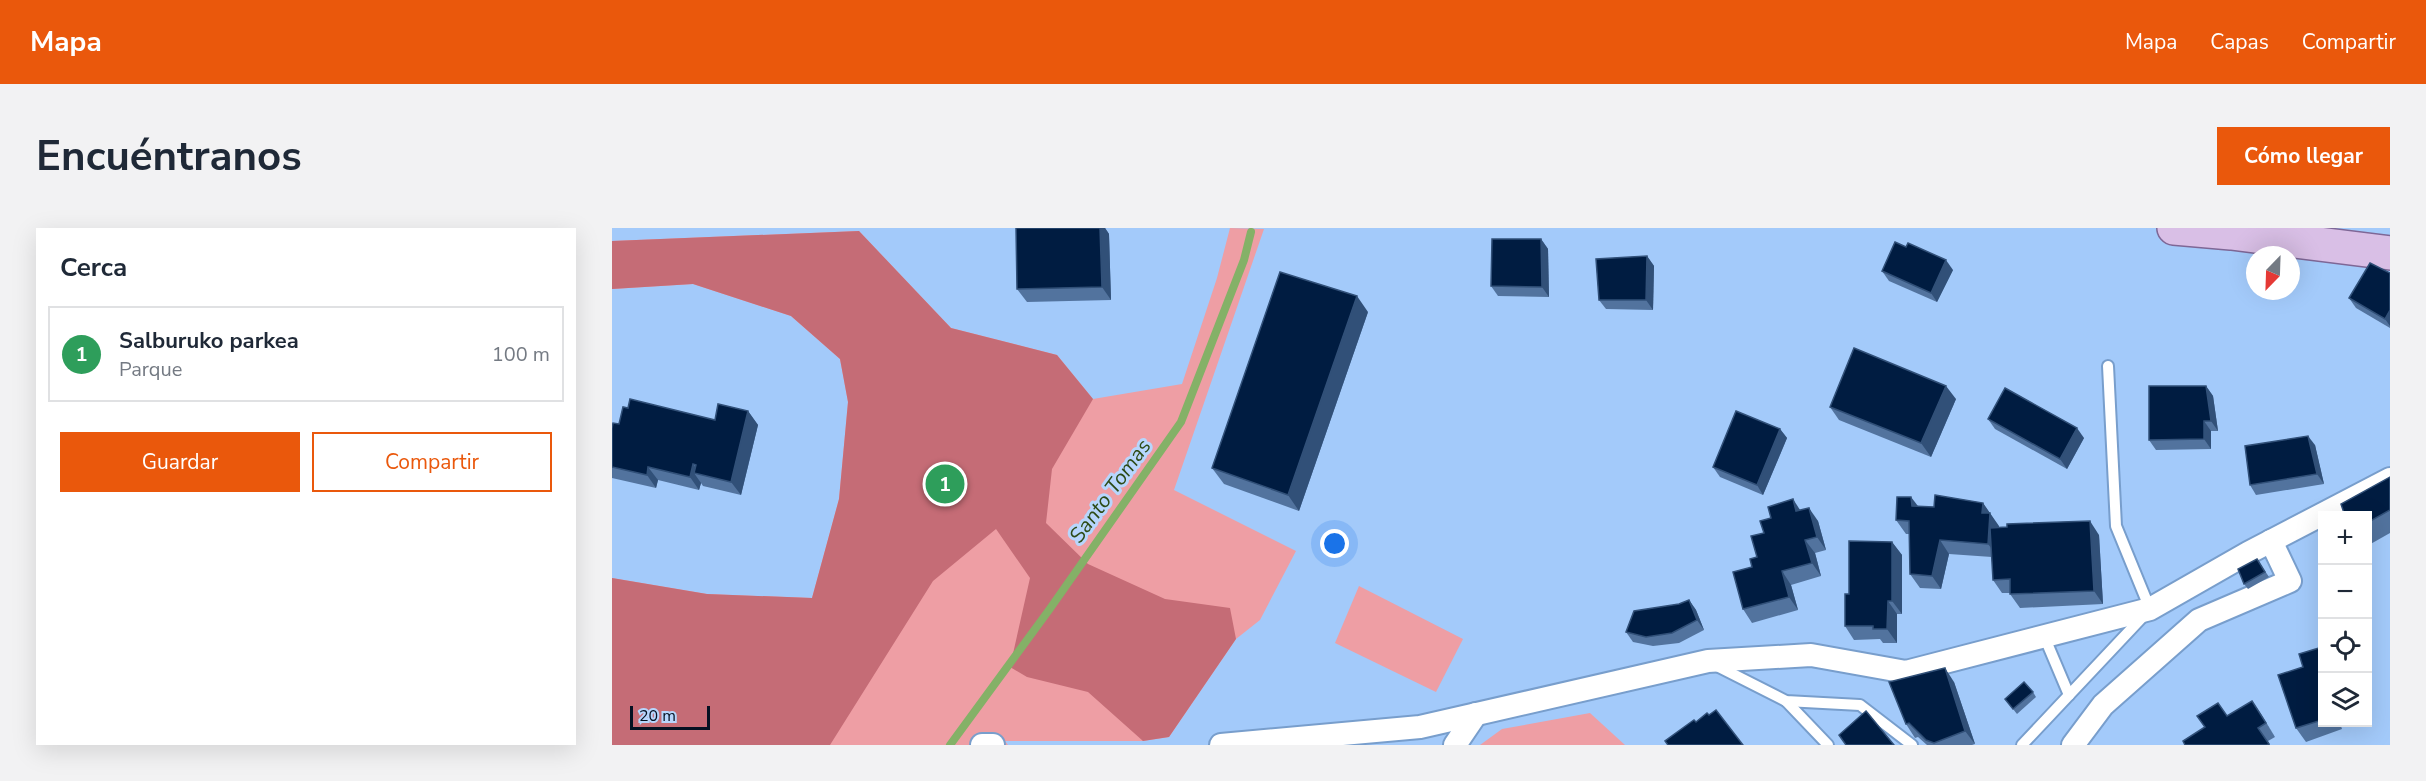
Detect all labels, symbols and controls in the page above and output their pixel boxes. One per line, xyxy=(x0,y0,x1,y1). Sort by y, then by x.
text: Mapa xyxy=(30,23,102,61)
text: Mapa xyxy=(2125,28,2177,56)
text: Capas xyxy=(2210,28,2269,56)
text: Compartir xyxy=(2302,28,2396,56)
button: Cómo llegar xyxy=(2217,127,2390,185)
text: Encuéntranos xyxy=(36,128,302,185)
north arrow xyxy=(2246,246,2300,300)
text: Cerca xyxy=(60,250,127,285)
text: Salburuko parkea xyxy=(119,326,299,356)
text: 1 xyxy=(76,341,88,368)
text: 100 m xyxy=(492,341,550,368)
text: Parque xyxy=(119,356,182,383)
button: Guardar xyxy=(60,432,300,492)
button: Compartir xyxy=(312,432,552,492)
water label: Santo Tomas xyxy=(1063,433,1157,549)
pin: 1 xyxy=(926,462,964,506)
map controls xyxy=(2318,511,2372,727)
button: + xyxy=(2318,511,2372,565)
your location xyxy=(1320,529,1349,558)
button: − xyxy=(2318,565,2372,619)
button: locate xyxy=(2318,619,2372,673)
button: layers xyxy=(2318,673,2372,727)
scale bar xyxy=(630,703,710,730)
text: 20 m xyxy=(639,705,676,727)

